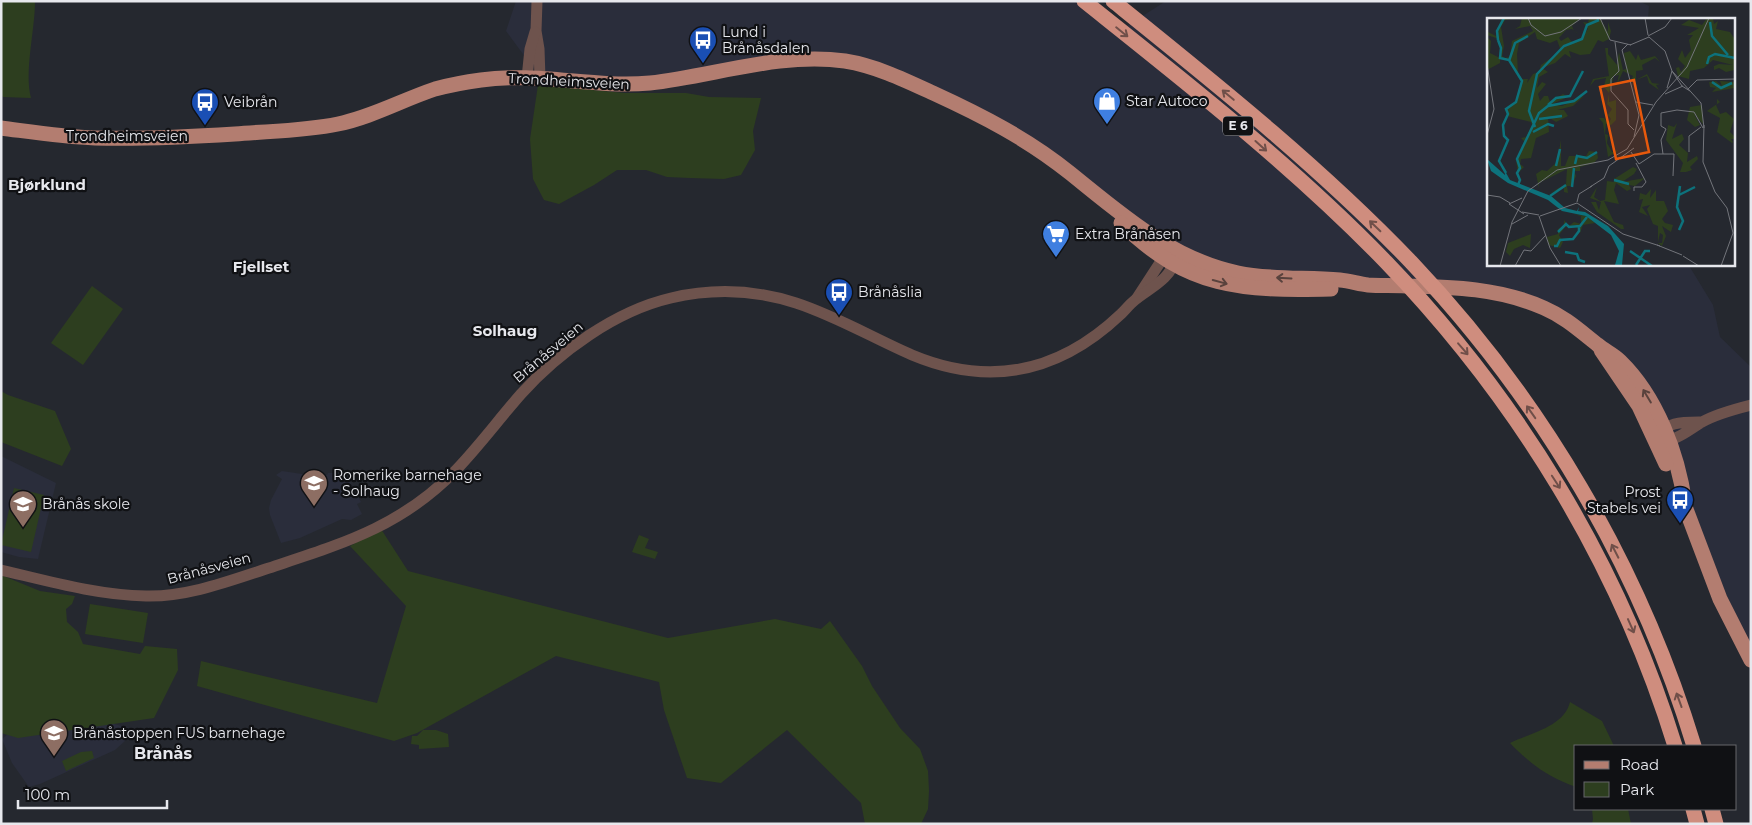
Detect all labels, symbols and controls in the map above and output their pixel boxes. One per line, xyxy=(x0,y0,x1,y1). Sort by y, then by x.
inset map xyxy=(1487,18,1734,265)
place label: Lund i Brånåsdalen xyxy=(722,23,810,57)
bus stop icon: Lund i Brånåsdalen xyxy=(688,25,718,64)
one-way arrow xyxy=(1115,26,1128,37)
street label: Trondheimsveien xyxy=(508,69,630,93)
shop icon: Star Autoco xyxy=(1092,86,1122,125)
bus stop icon: Veibrån xyxy=(190,87,220,126)
one-way arrow xyxy=(1222,89,1235,100)
place label: Star Autoco xyxy=(1126,92,1208,110)
place label: Veibrån xyxy=(224,93,277,111)
road number: E 6 xyxy=(1223,116,1253,136)
street label: Trondheimsveien xyxy=(66,127,188,145)
one-way arrow xyxy=(1254,140,1267,152)
district label: Bjørklund xyxy=(8,175,86,194)
supermarket icon: Extra Brånåsen xyxy=(1041,219,1071,258)
one-way arrow xyxy=(1369,220,1381,232)
place label: Extra Brånåsen xyxy=(1075,225,1181,243)
district label: Fjellset xyxy=(233,257,290,276)
one-way arrow xyxy=(1276,273,1292,282)
bus stop icon: Brånåslia xyxy=(824,277,854,316)
one-way arrow xyxy=(1211,278,1227,288)
place label: Brånåslia xyxy=(858,283,922,301)
street label: Brånåsveien xyxy=(509,318,587,386)
district label: Solhaug xyxy=(473,321,537,340)
one-way arrow xyxy=(1457,342,1468,355)
one-way arrow xyxy=(1642,390,1652,404)
one-way arrow xyxy=(1526,405,1536,419)
place label: Romerike barnehage - Solhaug xyxy=(333,466,482,500)
school or university icon: Romerike barnehage - Solhaug xyxy=(299,468,329,507)
one-way arrow xyxy=(1551,475,1561,489)
place label: Prost Stabels vei xyxy=(1587,483,1661,517)
bus stop icon: Prost Stabels vei xyxy=(1665,485,1695,524)
school or university icon: Brånås skole xyxy=(8,489,38,528)
place label: Brånås skole xyxy=(42,495,130,513)
one-way arrow xyxy=(1610,543,1620,558)
street label: Brånåsveien xyxy=(165,548,253,588)
one-way arrow xyxy=(1626,618,1636,633)
one-way arrow xyxy=(1674,693,1683,708)
school or university icon: Brånåstoppen FUS barnehage xyxy=(39,718,69,757)
place label: Brånåstoppen FUS barnehage xyxy=(73,724,285,742)
district label: Brånås xyxy=(134,744,192,763)
legend xyxy=(1574,745,1737,810)
text: Road xyxy=(1620,755,1659,774)
scale bar xyxy=(18,778,166,810)
text: Park xyxy=(1620,780,1654,799)
text: 100 m xyxy=(25,785,70,804)

